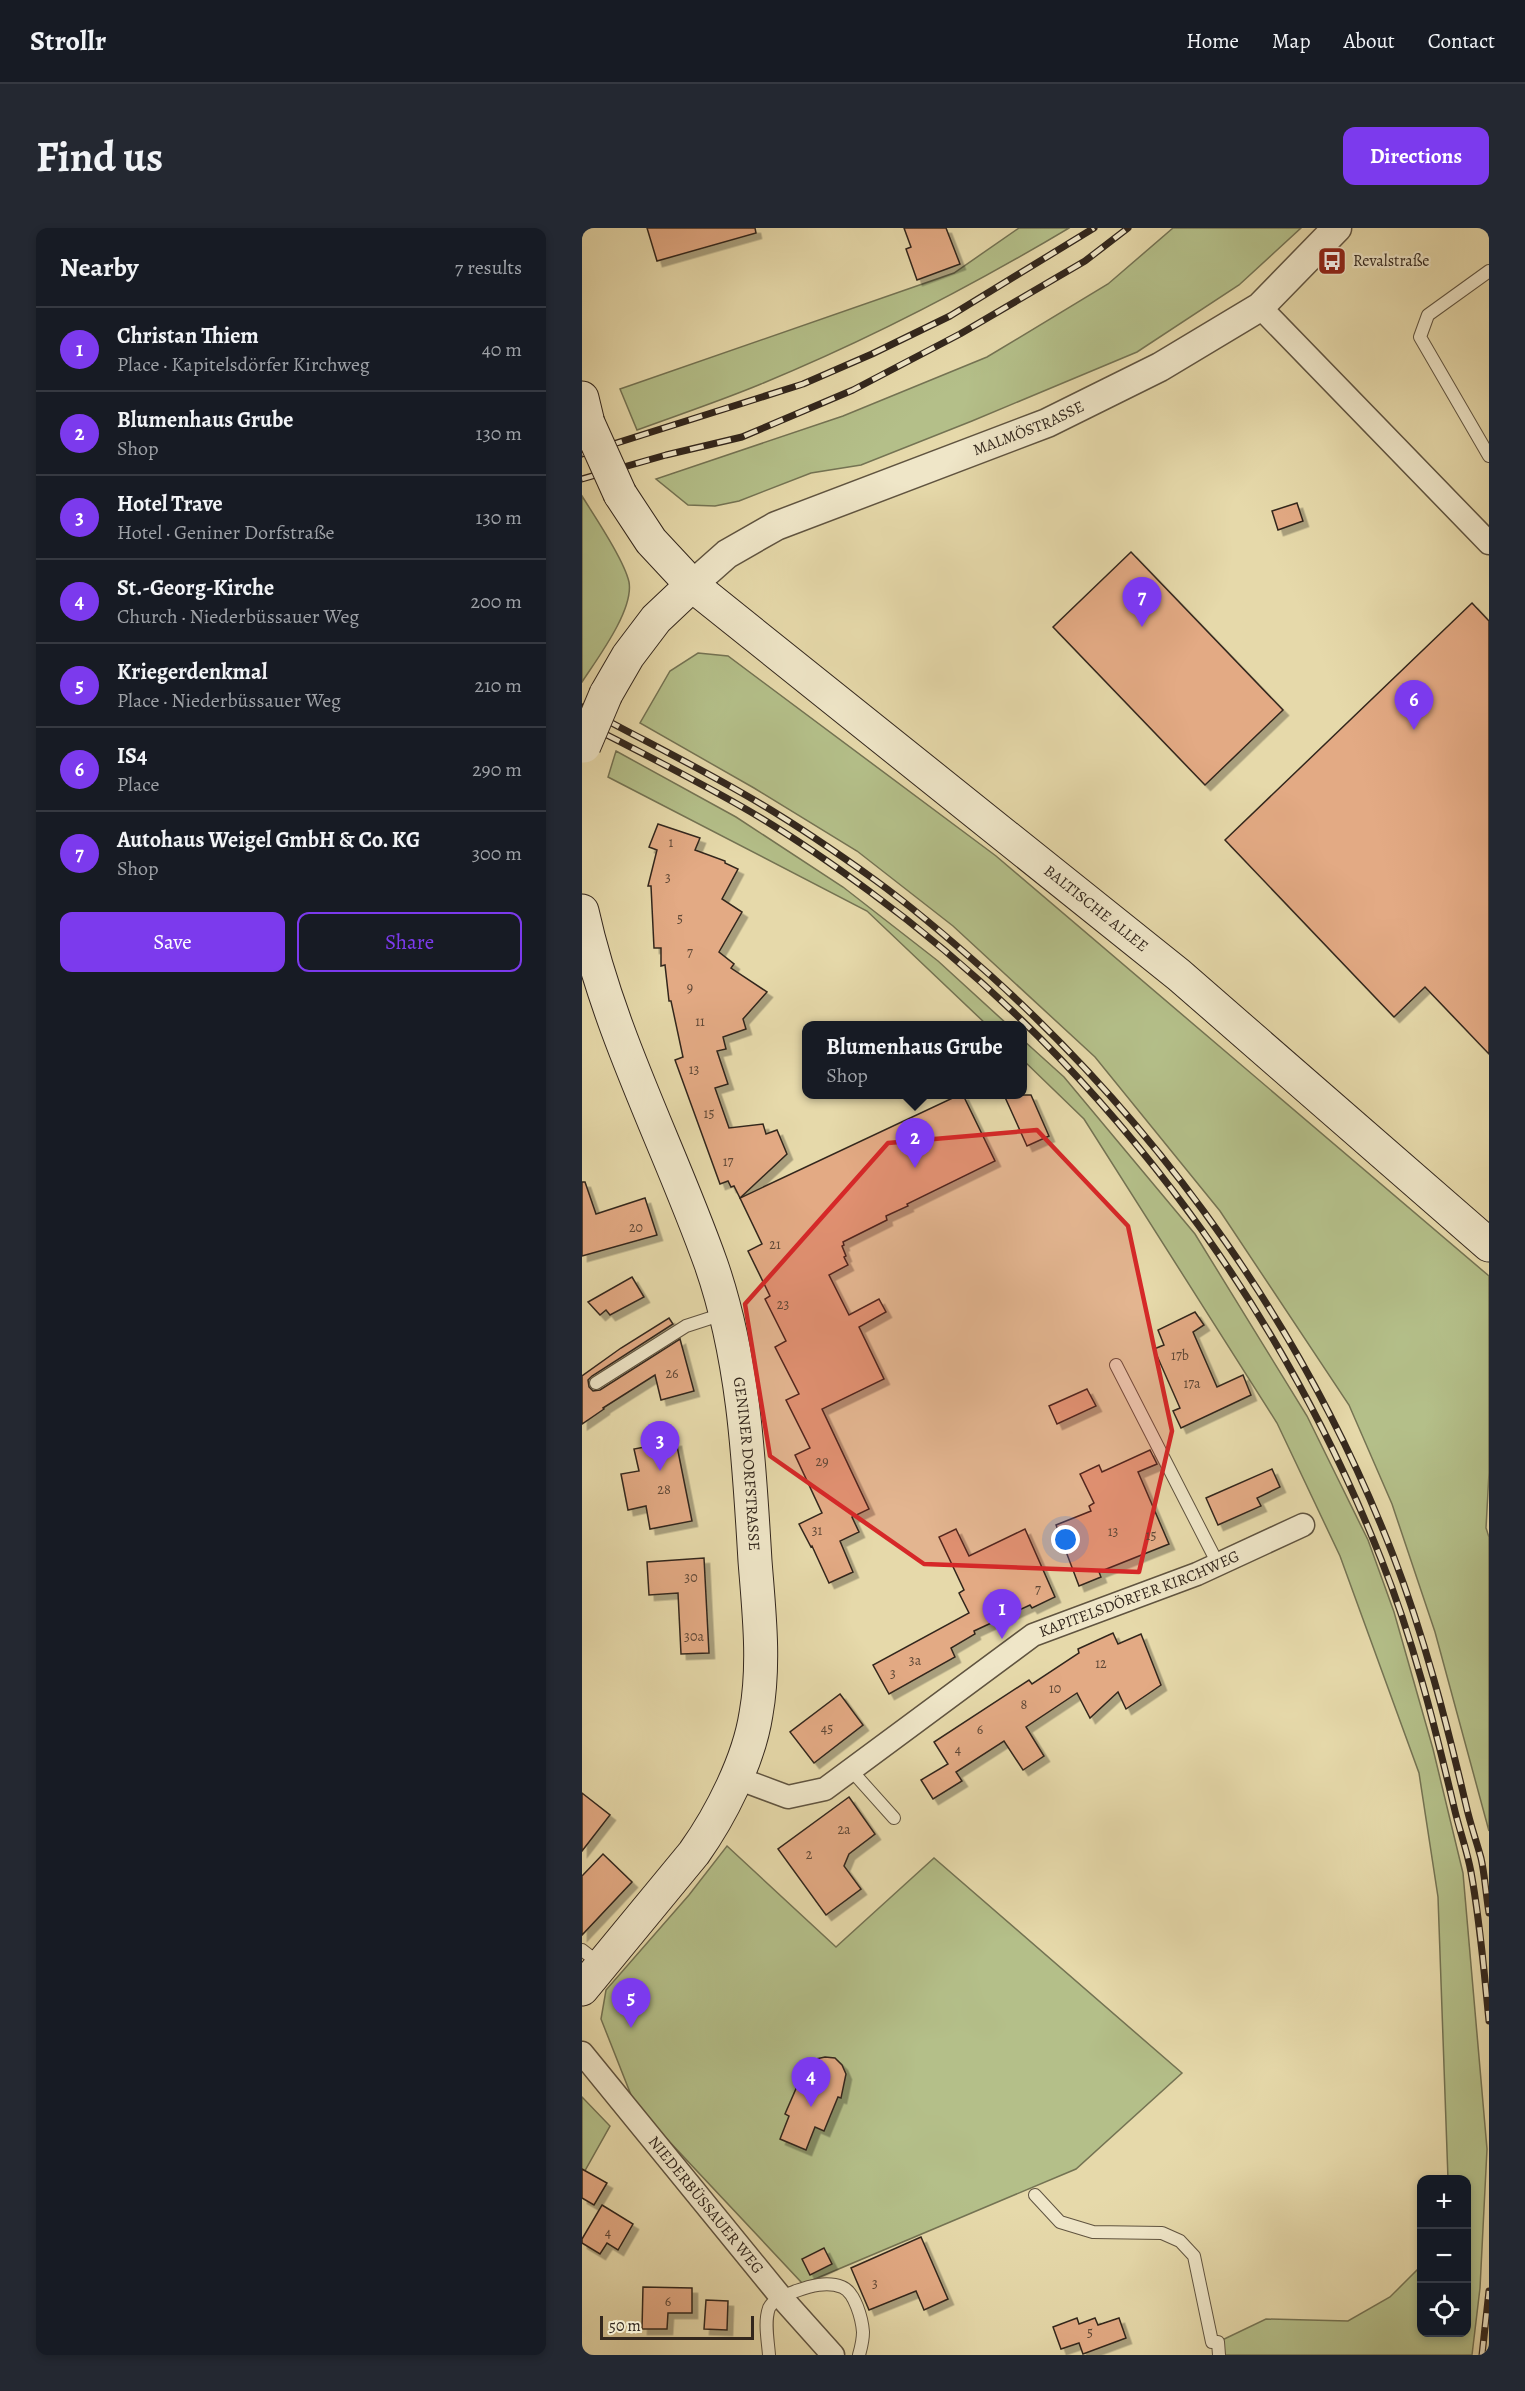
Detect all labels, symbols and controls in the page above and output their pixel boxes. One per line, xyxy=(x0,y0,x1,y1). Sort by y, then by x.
text: Strollr xyxy=(30,22,106,60)
text: Home xyxy=(1186,27,1239,55)
text: Map xyxy=(1272,27,1310,55)
text: About xyxy=(1343,27,1395,55)
text: Contact xyxy=(1428,27,1495,55)
button: Directions xyxy=(1343,127,1489,185)
text: Find us xyxy=(36,128,163,185)
bus stop icon: Revalstraße xyxy=(1316,245,1348,277)
text: Nearby xyxy=(60,250,139,285)
place label: Revalstraße xyxy=(1353,250,1429,272)
text: 7 results xyxy=(455,254,522,281)
text: Christan Thiem xyxy=(117,321,259,351)
text: 1 xyxy=(76,336,83,363)
text: 40 m xyxy=(482,336,522,363)
text: Place · Kapitelsdörfer Kirchweg xyxy=(117,351,370,378)
street label: MALMÖSTRASSE xyxy=(970,395,1088,461)
text: Blumenhaus Grube xyxy=(117,405,293,435)
text: 2 xyxy=(75,420,84,447)
text: 130 m xyxy=(476,420,522,447)
text: Shop xyxy=(117,435,159,462)
text: Hotel Trave xyxy=(117,489,223,519)
text: 3 xyxy=(75,504,84,531)
text: 130 m xyxy=(476,504,522,531)
text: Hotel · Geniner Dorfstraße xyxy=(117,519,334,546)
text: St.-Georg-Kirche xyxy=(117,573,274,603)
pin: 7 xyxy=(1122,578,1162,627)
text: 4 xyxy=(75,588,84,615)
text: 200 m xyxy=(471,588,522,615)
text: Church · Niederbüssauer Weg xyxy=(117,603,359,630)
text: Kriegerdenkmal xyxy=(117,657,267,687)
text: 5 xyxy=(75,672,84,699)
text: 210 m xyxy=(474,672,522,699)
pin: 6 xyxy=(1394,680,1434,730)
text: Place · Niederbüssauer Weg xyxy=(117,687,341,714)
text: IS4 xyxy=(117,741,147,771)
text: 6 xyxy=(75,756,84,783)
text: 290 m xyxy=(472,756,522,783)
text: Place xyxy=(117,771,159,798)
text: Autohaus Weigel GmbH & Co. KG xyxy=(117,825,420,855)
house number: 1 xyxy=(669,833,674,852)
text: 7 xyxy=(75,840,84,867)
text: 300 m xyxy=(472,840,522,867)
text: Shop xyxy=(117,855,159,882)
street label: BALTISCHE ALLEE xyxy=(1039,860,1153,957)
house number: 3 xyxy=(665,868,671,887)
house number: 5 xyxy=(677,909,683,928)
button: Save xyxy=(60,912,285,972)
button: Share xyxy=(297,912,522,972)
house number: 7 xyxy=(687,943,693,962)
house number: 9 xyxy=(687,978,693,997)
house number: 11 xyxy=(695,1012,705,1031)
popup xyxy=(802,1021,1027,1099)
text: Blumenhaus Grube xyxy=(826,1032,1003,1062)
house number: 13 xyxy=(689,1060,699,1079)
text: Shop xyxy=(826,1062,868,1089)
house number: 15 xyxy=(704,1104,714,1123)
pin: 2 xyxy=(896,1118,934,1168)
house number: 17 xyxy=(723,1152,733,1171)
house number: 20 xyxy=(629,1218,643,1237)
house number: 21 xyxy=(769,1235,781,1254)
house number: 23 xyxy=(777,1295,789,1314)
house number: 17b xyxy=(1171,1346,1189,1365)
house number: 26 xyxy=(665,1364,679,1383)
house number: 17a xyxy=(1183,1374,1201,1393)
street label: GENINER DORFSTRASSE xyxy=(728,1375,765,1551)
pin: 3 xyxy=(640,1422,680,1471)
house number: 29 xyxy=(815,1452,829,1471)
house number: 28 xyxy=(657,1480,671,1499)
house number: 31 xyxy=(812,1521,823,1540)
house number: 13 xyxy=(1108,1522,1118,1541)
your location xyxy=(1051,1525,1080,1554)
house number: 15 xyxy=(1146,1526,1156,1545)
street label: KAPITELSDÖRFER KIRCHWEG xyxy=(1036,1545,1243,1643)
house number: 30 xyxy=(684,1568,698,1587)
house number: 7 xyxy=(1035,1580,1041,1599)
pin: 1 xyxy=(982,1590,1022,1639)
house number: 30a xyxy=(684,1627,704,1646)
house number: 3a xyxy=(909,1651,922,1670)
house number: 12 xyxy=(1095,1654,1107,1673)
house number: 3 xyxy=(890,1664,896,1683)
house number: 10 xyxy=(1049,1679,1061,1698)
house number: 8 xyxy=(1021,1695,1028,1714)
house number: 45 xyxy=(821,1719,833,1738)
house number: 6 xyxy=(977,1720,983,1739)
house number: 4 xyxy=(955,1740,961,1759)
house number: 2a xyxy=(837,1820,851,1839)
house number: 2 xyxy=(806,1845,813,1864)
pin: 5 xyxy=(611,1978,650,2028)
pin: 4 xyxy=(792,2058,830,2107)
street label: NIEDERBÜSSAUER WEG xyxy=(643,2131,769,2278)
map controls xyxy=(1417,2175,1471,2337)
button: + xyxy=(1417,2175,1471,2229)
house number: 4 xyxy=(605,2223,611,2242)
button: − xyxy=(1417,2229,1471,2283)
house number: 3 xyxy=(872,2274,878,2293)
button: locate xyxy=(1417,2283,1471,2337)
house number: 6 xyxy=(665,2292,671,2311)
scale bar xyxy=(600,2313,754,2340)
text: 50 m xyxy=(609,2315,641,2337)
house number: 5 xyxy=(1087,2323,1093,2342)

